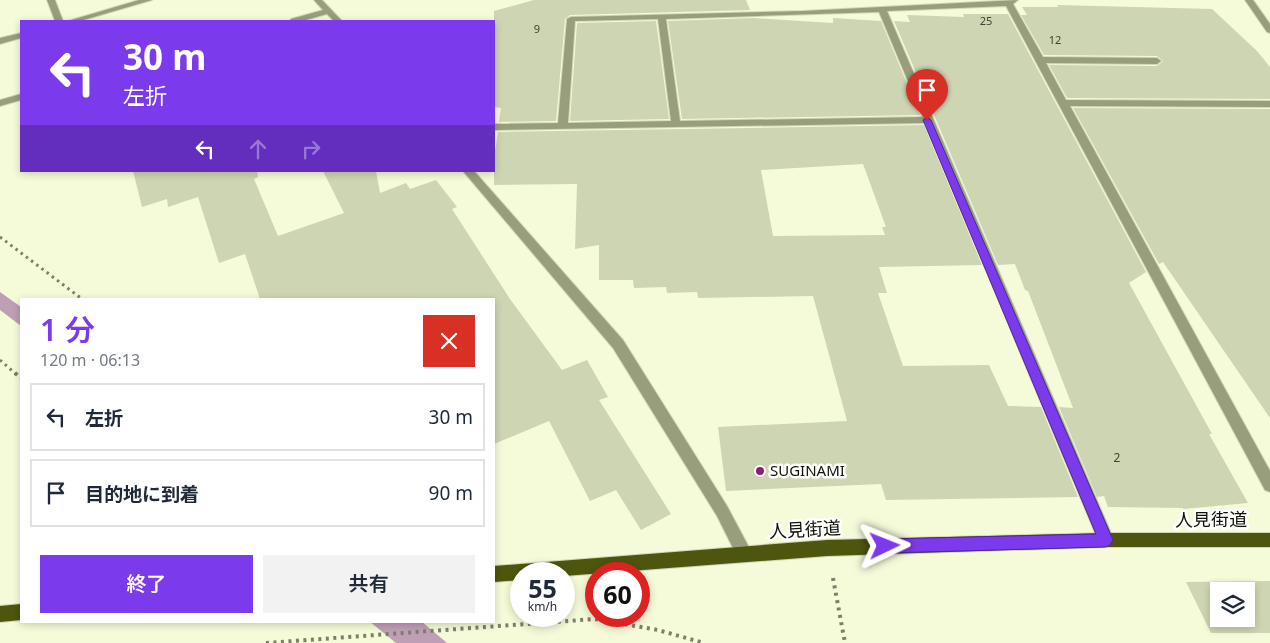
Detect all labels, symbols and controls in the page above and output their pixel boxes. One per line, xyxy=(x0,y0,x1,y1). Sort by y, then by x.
house number: 25 xyxy=(980,13,992,28)
house number: 9 xyxy=(534,21,540,36)
house number: 12 xyxy=(1049,32,1061,47)
text: 30 m xyxy=(123,33,206,80)
icon: left xyxy=(40,40,105,105)
pin xyxy=(906,69,948,120)
icon: arrive xyxy=(913,76,941,104)
text: 左折 xyxy=(123,80,167,110)
icon: left xyxy=(191,135,219,163)
icon: ahead xyxy=(244,135,272,163)
icon: right xyxy=(297,135,325,163)
text: 1 分 xyxy=(40,309,95,350)
button: close xyxy=(423,315,475,367)
text: 120 m · 06:13 xyxy=(40,349,140,371)
icon: left xyxy=(42,403,70,431)
text: 30 m xyxy=(429,404,473,430)
text: 左折 xyxy=(85,405,123,431)
house number: 2 xyxy=(1114,449,1121,466)
place label: SUGINAMI xyxy=(770,460,845,480)
marker: SUGINAMI xyxy=(754,465,766,477)
icon: arrive xyxy=(42,479,70,507)
text: 90 m xyxy=(429,480,473,506)
text: 目的地に到着 xyxy=(85,481,199,507)
street label: 人見街道 xyxy=(1175,507,1247,531)
street label: 人見街道 xyxy=(768,515,842,543)
position arrow xyxy=(858,519,910,571)
button: 終了 xyxy=(40,555,253,613)
button: 共有 xyxy=(263,555,475,613)
speed limit sign: 60 xyxy=(585,562,650,627)
text: 55 xyxy=(528,571,557,605)
map controls xyxy=(1210,582,1255,627)
button: layers xyxy=(1210,582,1255,627)
text: km/h xyxy=(528,598,557,615)

